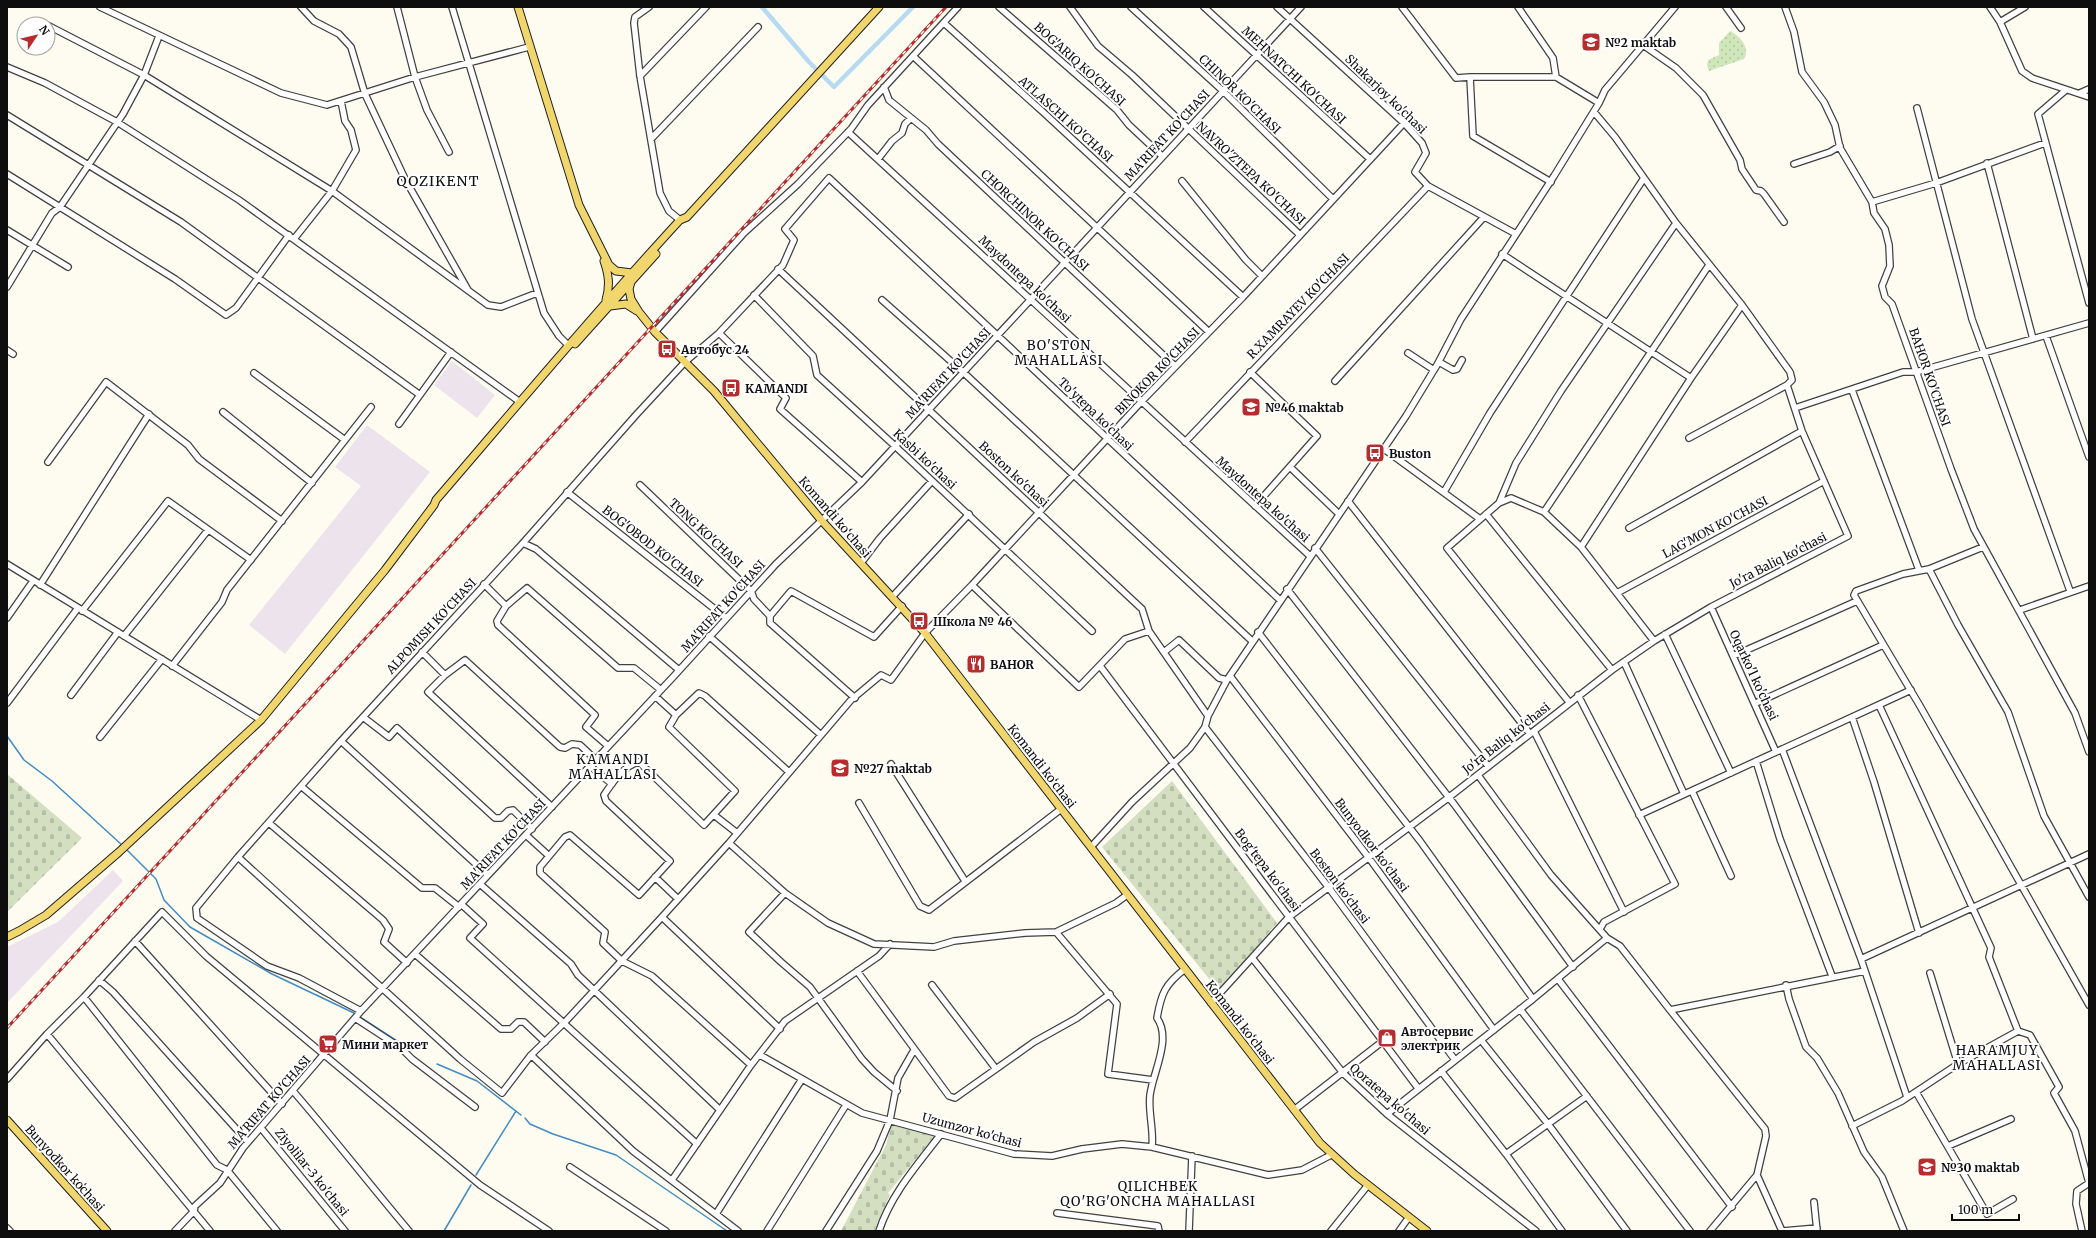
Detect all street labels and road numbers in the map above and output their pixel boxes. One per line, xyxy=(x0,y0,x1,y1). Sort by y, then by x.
street label: BOG'ARIQ KO'CHASI xyxy=(1031,19,1129,109)
street label: MEHNATCHI KO'CHASI xyxy=(1239,23,1349,127)
street label: CHINOR KO'CHASI xyxy=(1196,51,1284,137)
street label: Shakarjoy ko'chasi xyxy=(1342,51,1430,137)
street label: ATLASCHI KO'CHASI xyxy=(1015,72,1116,165)
street label: MA'RIFAT KO'CHASI xyxy=(1121,87,1213,183)
street label: NAVRO'ZTEPA KO'CHASI xyxy=(1193,118,1309,228)
street label: CHORCHINOR KO'CHASI xyxy=(978,166,1092,274)
street label: Maydontepa ko'chasi xyxy=(976,232,1074,326)
street label: R.XAMRAYEV KO'CHASI xyxy=(1244,250,1352,362)
street label: BINOKOR KO'CHASI xyxy=(1112,324,1202,418)
street label: MA'RIFAT KO'CHASI xyxy=(902,325,994,421)
street label: BAHOR KO'CHASI xyxy=(1906,326,1954,428)
street label: To'ytepa ko'chasi xyxy=(1055,374,1137,454)
street label: Kasbi ko'chasi xyxy=(890,426,960,492)
street label: Boston ko'chasi xyxy=(976,438,1052,510)
street label: Maydontepa ko'chasi xyxy=(1213,453,1313,545)
street label: Komandi ko‘chasi xyxy=(796,473,874,561)
street label: LAG'MON KO'CHASI xyxy=(1660,493,1770,561)
street label: TONG KO'CHASI xyxy=(666,495,746,571)
street label: BOG'OBOD KO'CHASI xyxy=(600,502,706,590)
street label: Jo'ra Baliq ko'chasi xyxy=(1726,529,1829,591)
street label: MA'RIFAT KO'CHASI xyxy=(678,557,768,655)
street label: ALPOMISH KO'CHASI xyxy=(382,575,479,678)
street label: Oqarko'l ko'chasi xyxy=(1726,627,1782,723)
street label: Jo'ra Baliq ko'chasi xyxy=(1458,699,1553,777)
street label: Komandi ko‘chasi xyxy=(1005,721,1079,811)
street label: Bunyodkor ko'chasi xyxy=(1332,795,1412,895)
street label: MA'RIFAT KO'CHASI xyxy=(457,796,549,892)
street label: Bog'tepa ko'chasi xyxy=(1232,826,1304,914)
street label: Boston ko'chasi xyxy=(1307,846,1373,926)
street label: Komandi ko‘chasi xyxy=(1203,977,1277,1067)
street label: MA'RIFAT KO'CHASI xyxy=(224,1052,314,1152)
street label: Qoratepa ko'chasi xyxy=(1347,1060,1433,1138)
street label: Uzumzor ko'chasi xyxy=(921,1109,1024,1151)
street label: Bunyodkor koʻchasi xyxy=(22,1122,108,1214)
street label: Ziyolilar-3 ko'chasi xyxy=(272,1125,352,1219)

